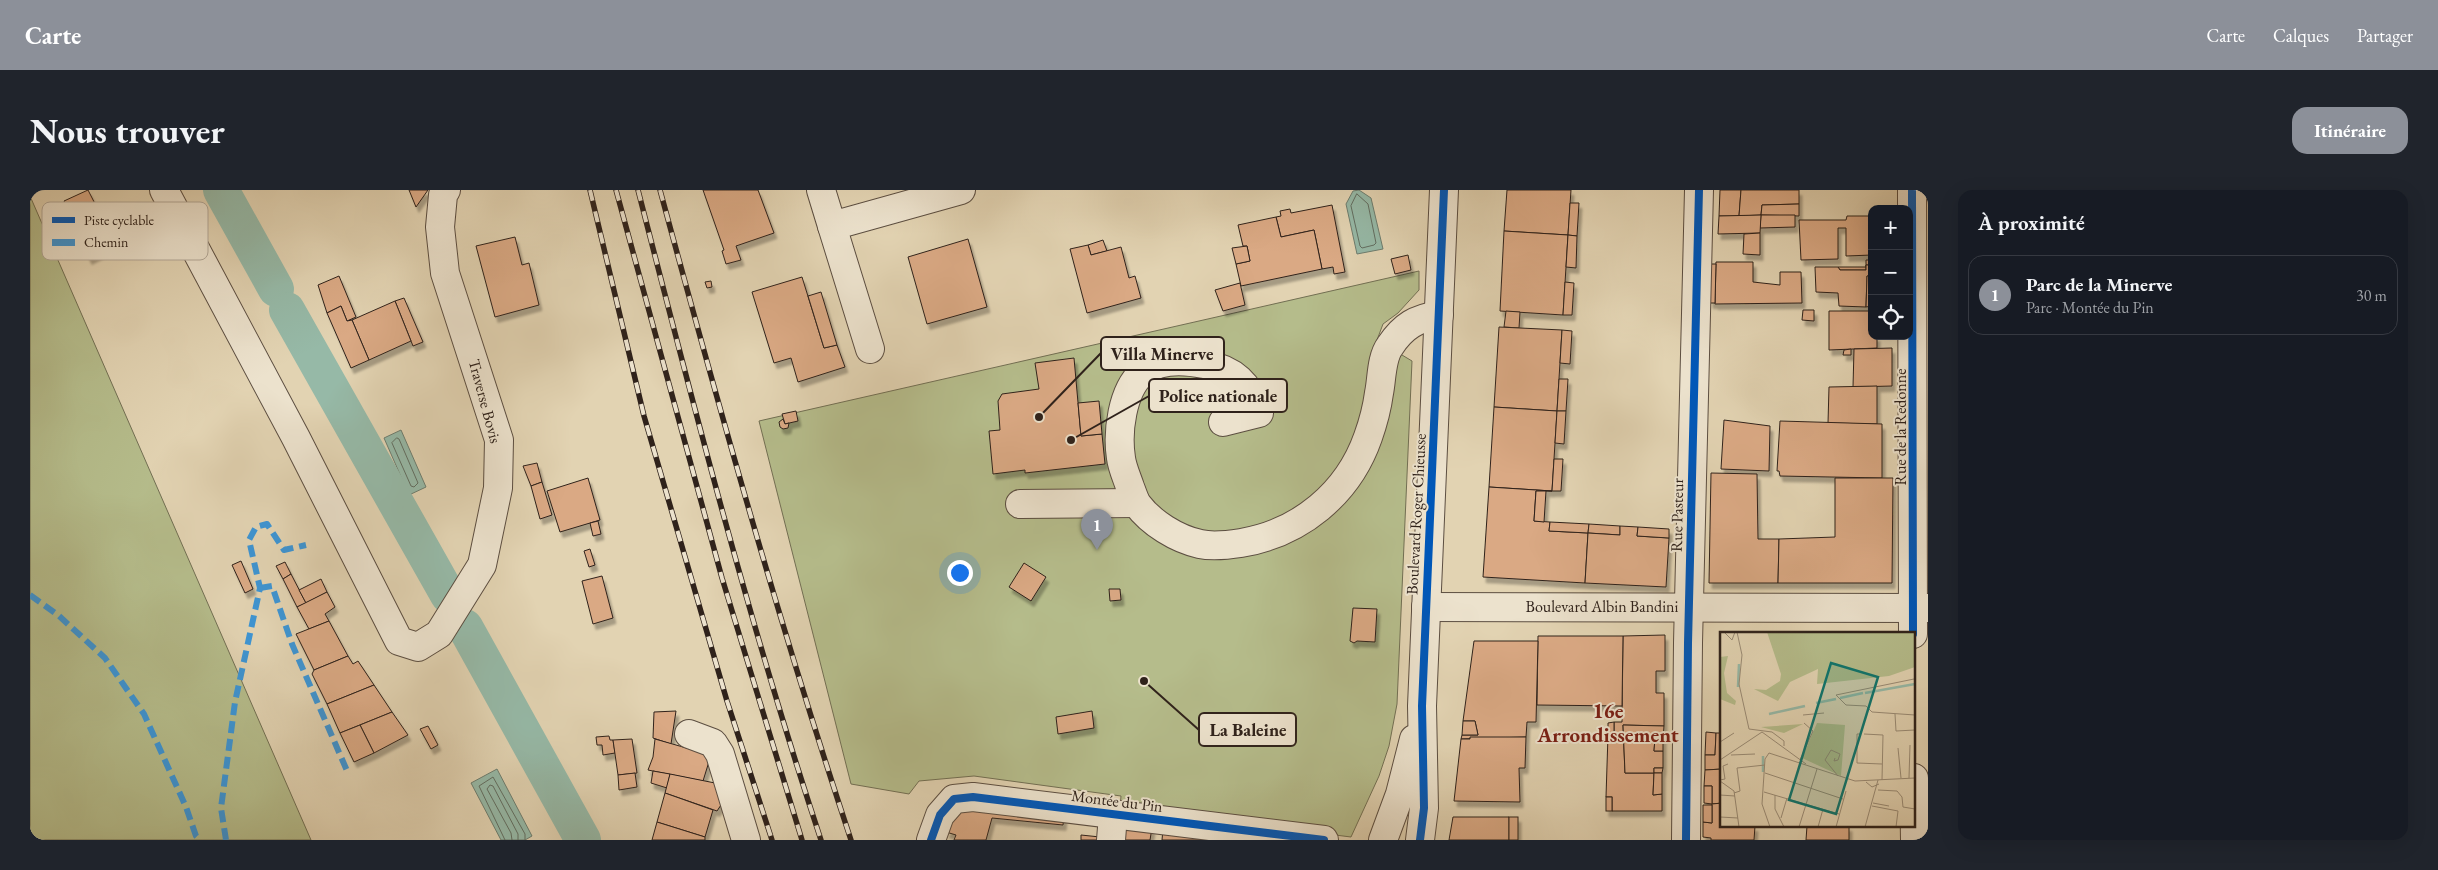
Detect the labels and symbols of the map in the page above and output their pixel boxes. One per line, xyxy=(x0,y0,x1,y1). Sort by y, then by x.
legend xyxy=(42,202,208,260)
text: Piste cyclable xyxy=(84,211,155,229)
text: Chemin xyxy=(84,233,129,251)
callout: Villa Minerve xyxy=(1101,337,1224,370)
text: Villa Minerve xyxy=(1111,342,1214,365)
street label: Traverse Bovis xyxy=(464,357,506,445)
street label: Rue de la Redonne xyxy=(1890,369,1911,485)
callout: Police nationale xyxy=(1149,379,1287,412)
text: Police nationale xyxy=(1159,384,1278,407)
street label: Boulevard Roger Chieusse xyxy=(1401,433,1431,595)
street label: Rue Pasteur xyxy=(1666,477,1688,552)
pin: 1 xyxy=(1081,509,1113,550)
your location xyxy=(947,560,973,586)
street label: Boulevard Albin Bandini xyxy=(1526,596,1679,617)
inset map xyxy=(1720,632,1916,828)
district label: 16e Arrondissement xyxy=(1536,697,1679,748)
callout: La Baleine xyxy=(1199,713,1296,746)
text: La Baleine xyxy=(1209,718,1287,741)
street label: Montée du Pin xyxy=(1070,785,1164,817)

